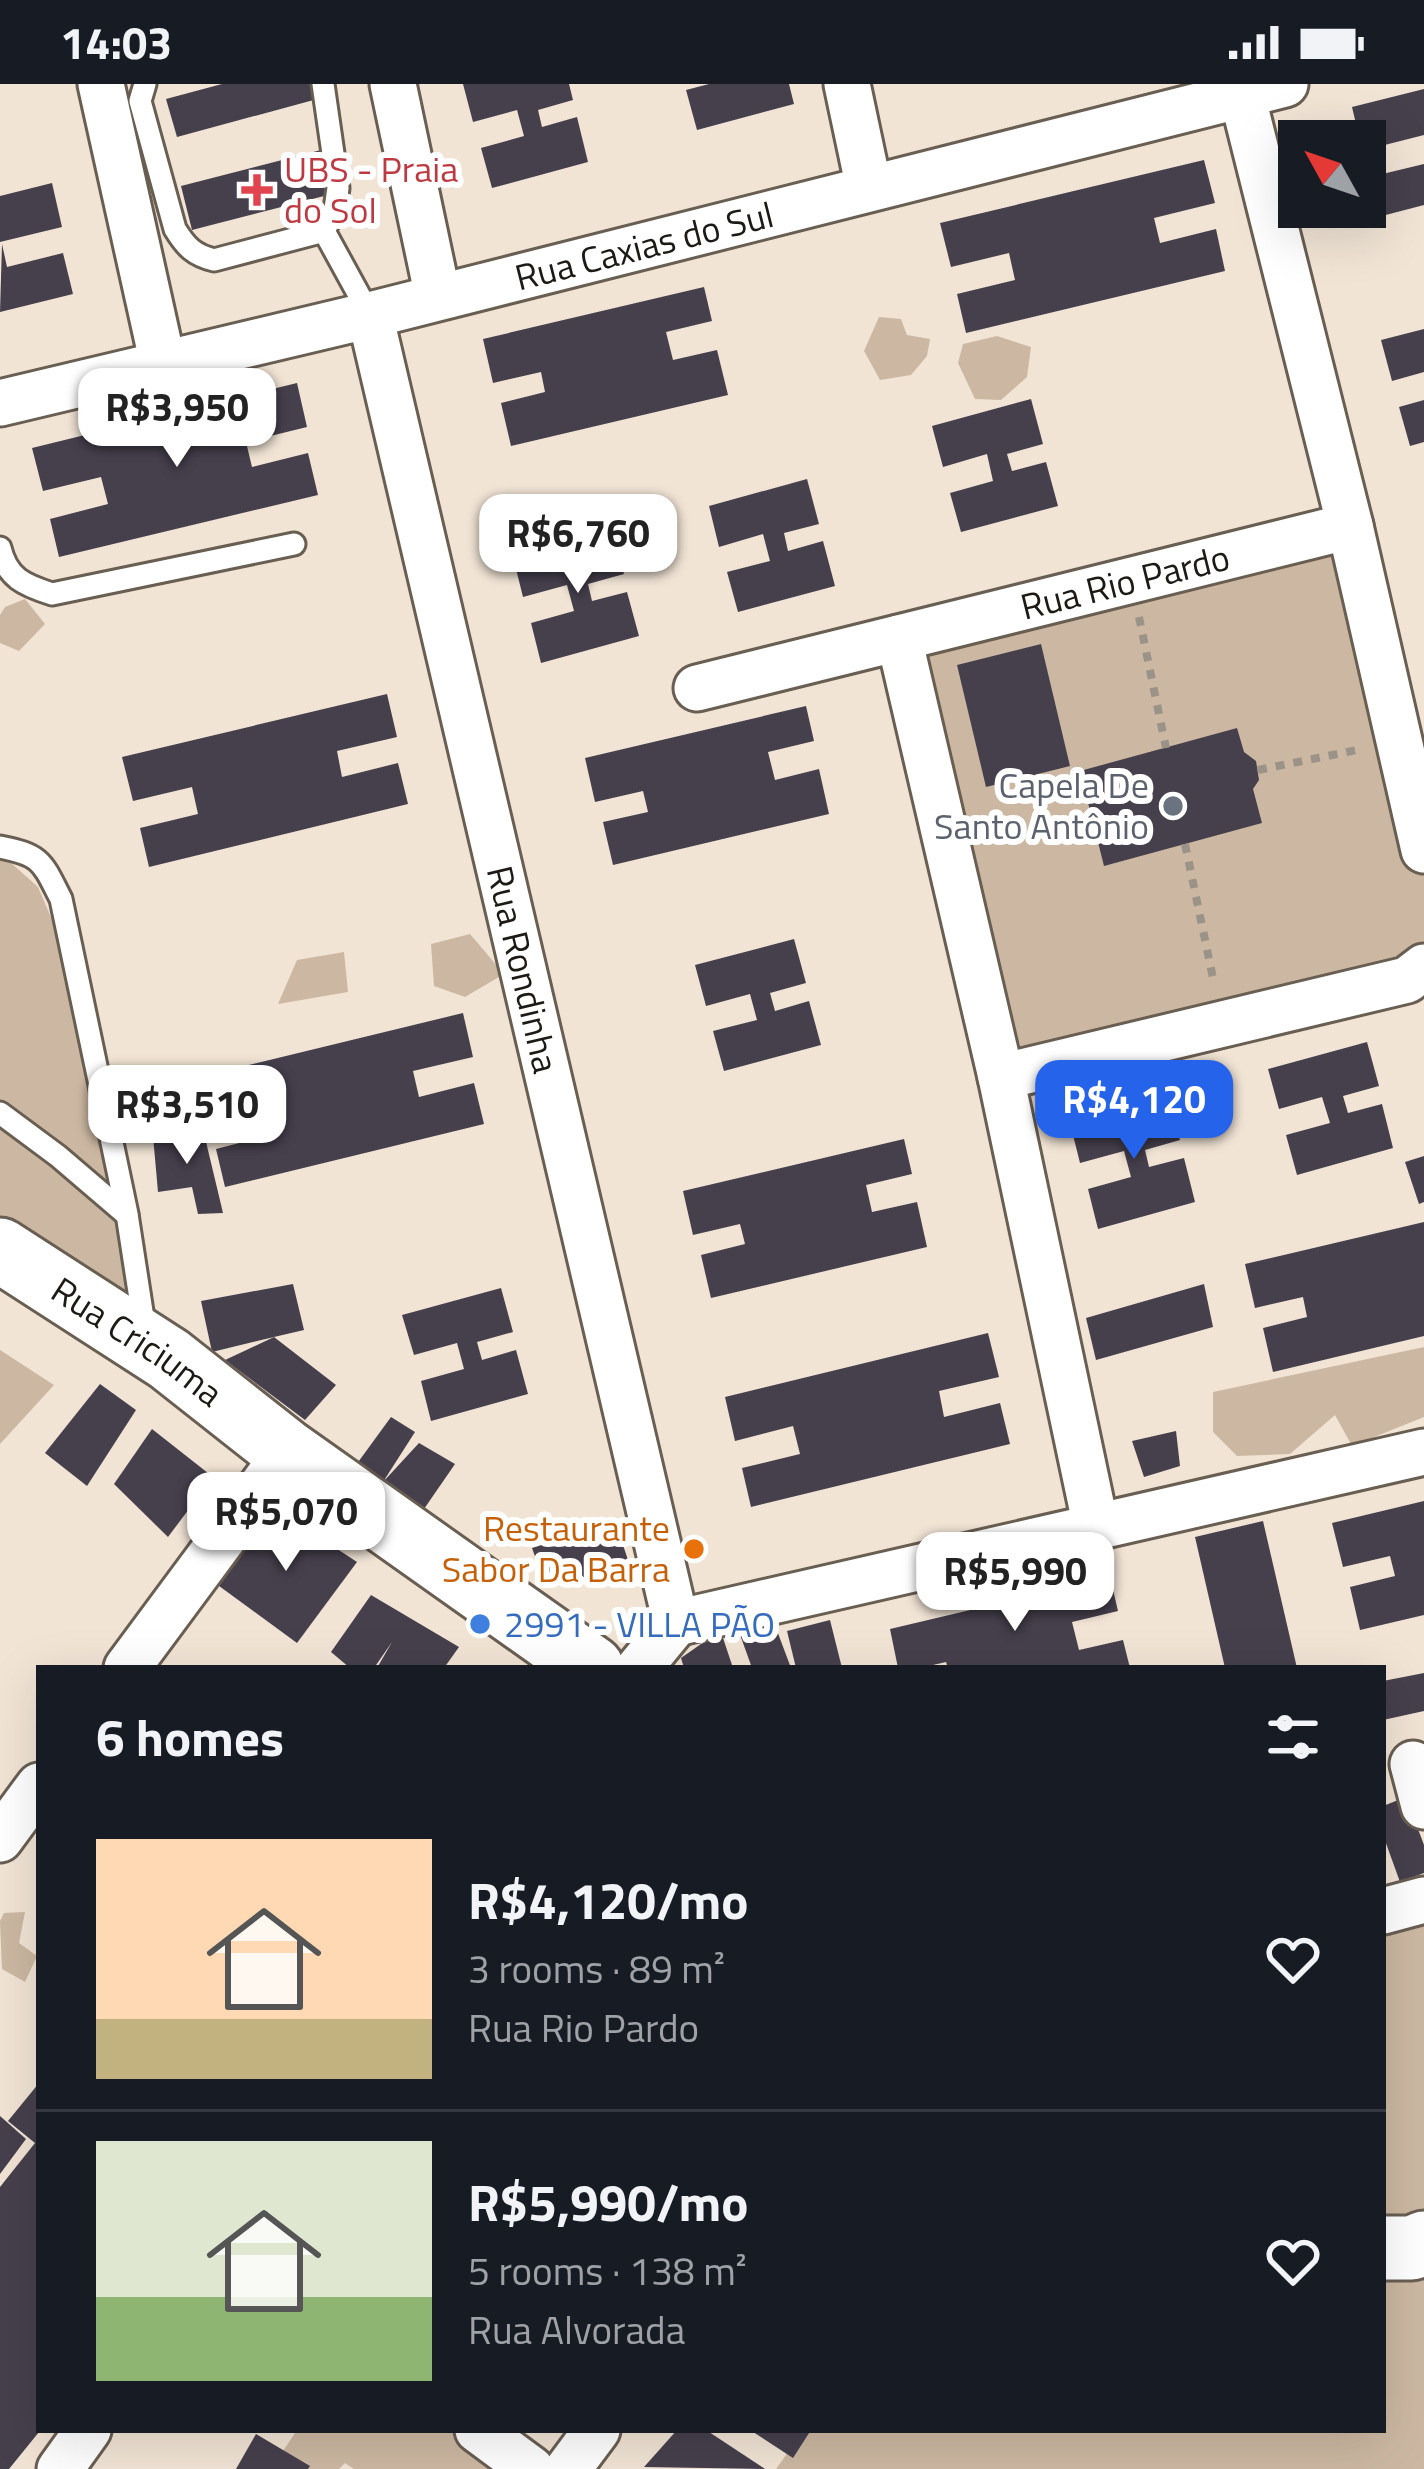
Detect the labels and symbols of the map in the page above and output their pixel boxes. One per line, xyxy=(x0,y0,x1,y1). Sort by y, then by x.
north arrow xyxy=(1278,120,1386,228)
place label: UBS - Praia do Sol xyxy=(284,141,458,237)
marker: UBS - Praia do Sol xyxy=(241,174,273,206)
street label: Rua Caxias do Sul xyxy=(509,186,779,304)
pin: R$3,950 xyxy=(66,368,288,470)
pin: R$6,760 xyxy=(467,494,689,596)
street label: Rua Rio Pardo xyxy=(1015,529,1235,634)
place label: Capela De Santo Antônio xyxy=(934,757,1149,853)
marker: Capela De Santo Antônio xyxy=(1160,793,1186,819)
street label: Rua Rondinha xyxy=(473,860,574,1078)
pin: R$4,120 xyxy=(1023,1060,1245,1162)
pin: R$3,510 xyxy=(76,1065,298,1167)
street label: Rua Criciuma xyxy=(41,1262,236,1419)
pin: R$5,070 xyxy=(175,1472,397,1574)
place label: Restaurante Sabor Da Barra xyxy=(442,1500,670,1596)
pin: R$5,990 xyxy=(904,1532,1126,1634)
marker: Restaurante Sabor Da Barra xyxy=(681,1536,707,1562)
place label: 2991 - VILLA PÃO xyxy=(504,1596,775,1651)
marker: 2991 - VILLA PÃO xyxy=(467,1611,493,1637)

